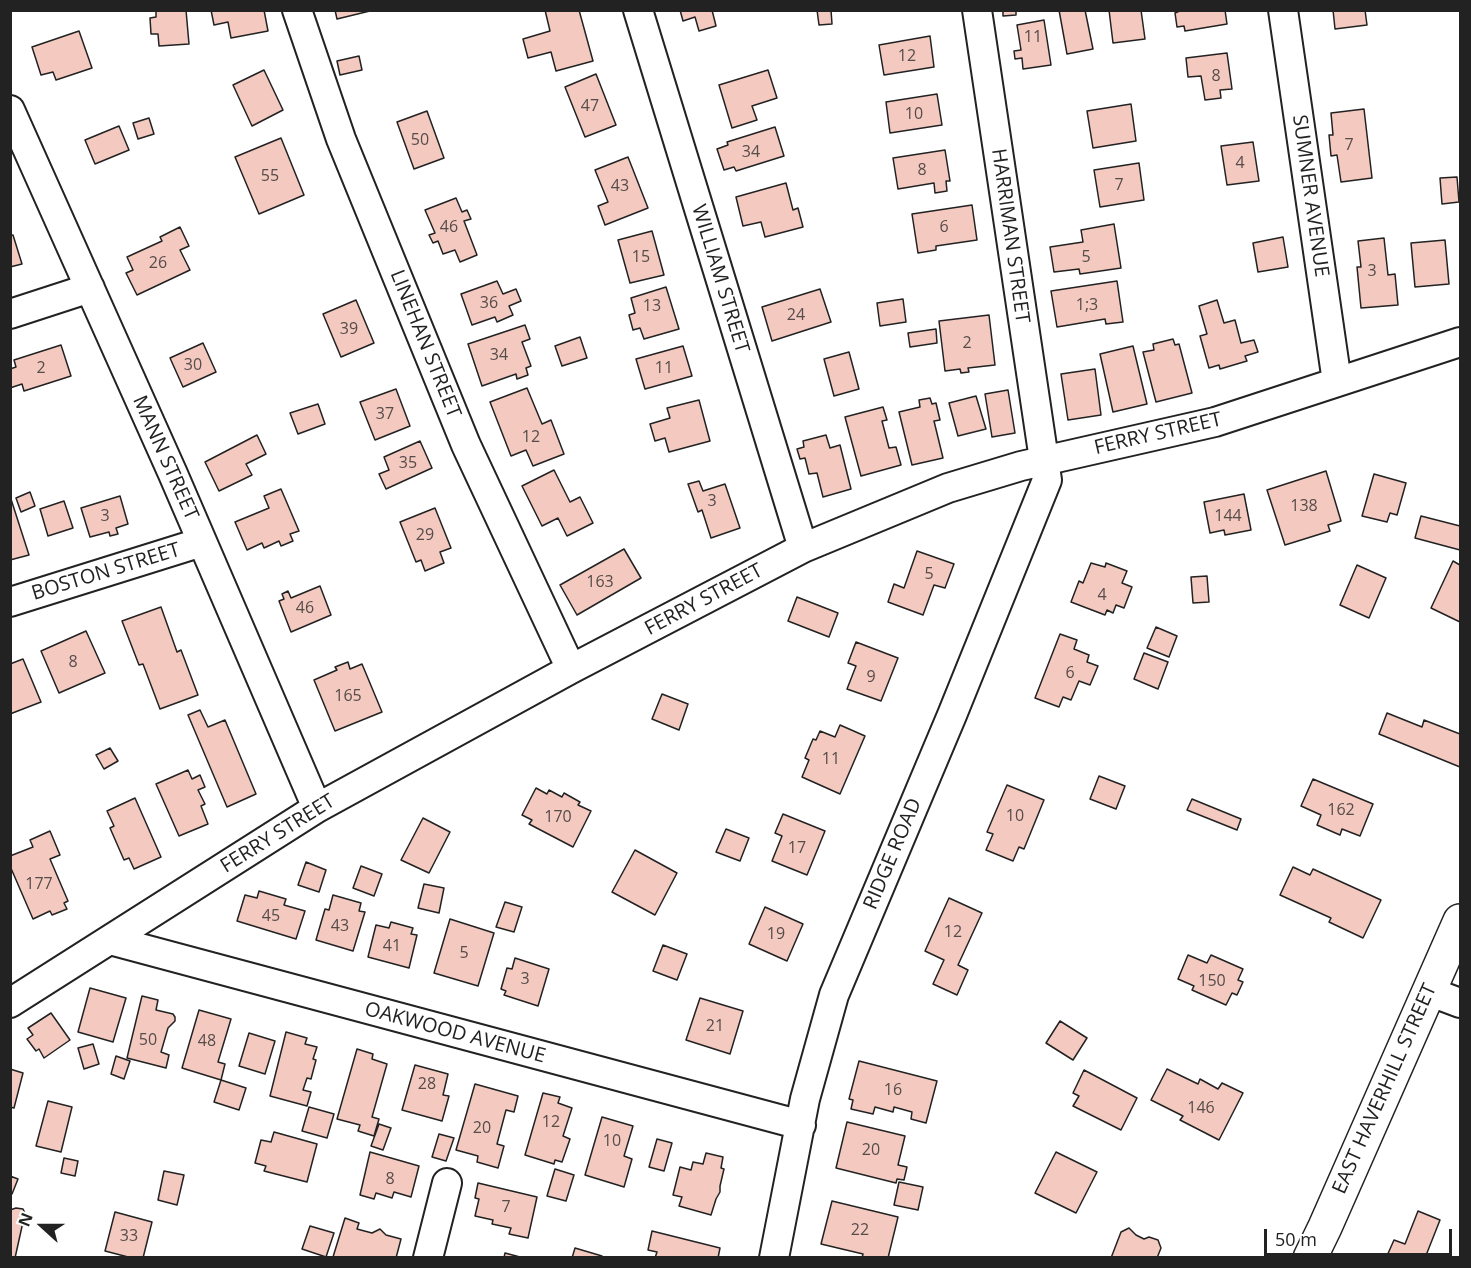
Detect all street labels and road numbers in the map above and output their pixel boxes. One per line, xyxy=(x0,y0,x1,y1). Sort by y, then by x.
street label: SUMNER AVENUE xyxy=(1287,113,1333,279)
street label: HARRIMAN STREET xyxy=(986,147,1034,325)
street label: WILLIAM STREET xyxy=(686,202,754,356)
street label: LINEHAN STREET xyxy=(384,267,466,421)
street label: MANN STREET xyxy=(127,392,203,524)
street label: FERRY STREET xyxy=(1092,408,1224,460)
street label: BOSTON STREET xyxy=(29,538,183,606)
street label: FERRY STREET xyxy=(641,559,767,641)
street label: FERRY STREET xyxy=(216,789,340,879)
street label: RIDGE ROAD xyxy=(859,795,927,913)
street label: EAST HAVERHILL STREET xyxy=(1328,980,1442,1198)
street label: OAKWOOD AVENUE xyxy=(362,997,548,1069)

